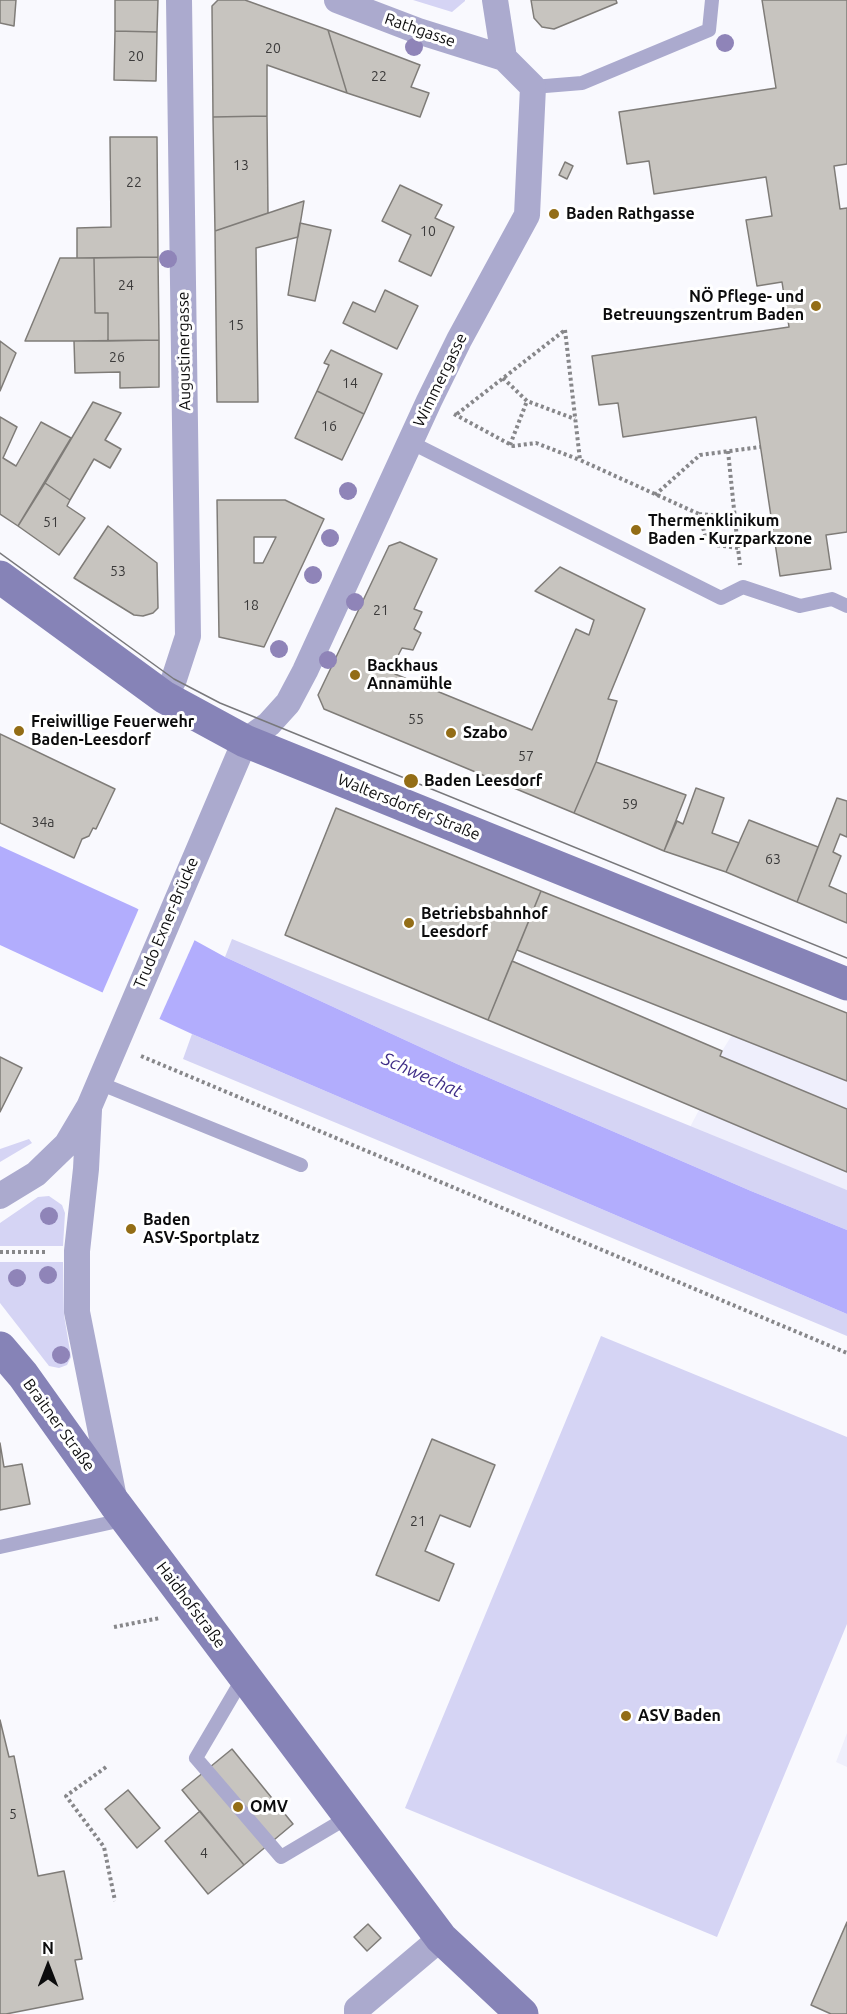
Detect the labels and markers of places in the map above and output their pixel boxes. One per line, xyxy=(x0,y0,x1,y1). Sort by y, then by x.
place label: Baden Rathgasse xyxy=(566,204,695,224)
marker: Baden Rathgasse xyxy=(547,207,561,221)
place label: NÖ Pflege- und Betreuungszentrum Baden xyxy=(603,287,804,325)
marker: NÖ Pflege- und Betreuungszentrum Baden xyxy=(809,299,823,313)
place label: Thermenklinikum Baden - Kurzparkzone xyxy=(648,511,812,549)
marker: Thermenklinikum Baden - Kurzparkzone xyxy=(629,523,643,537)
place label: Backhaus Annamühle xyxy=(367,656,452,694)
marker: Backhaus Annamühle xyxy=(348,668,362,682)
place label: Freiwillige Feuerwehr Baden-Leesdorf xyxy=(31,712,194,750)
place label: Szabo xyxy=(463,723,508,743)
marker: Freiwillige Feuerwehr Baden-Leesdorf xyxy=(12,724,26,738)
marker: Szabo xyxy=(444,726,458,740)
place label: Baden Leesdorf xyxy=(424,771,542,791)
marker: Baden Leesdorf xyxy=(402,772,420,790)
place label: Betriebsbahnhof Leesdorf xyxy=(421,904,548,942)
marker: Betriebsbahnhof Leesdorf xyxy=(402,916,416,930)
place label: Baden ASV-Sportplatz xyxy=(143,1210,259,1248)
marker: Baden ASV-Sportplatz xyxy=(124,1222,138,1236)
place label: ASV Baden xyxy=(638,1706,721,1726)
marker: ASV Baden xyxy=(619,1709,633,1723)
place label: OMV xyxy=(250,1797,288,1817)
marker: OMV xyxy=(231,1800,245,1814)

